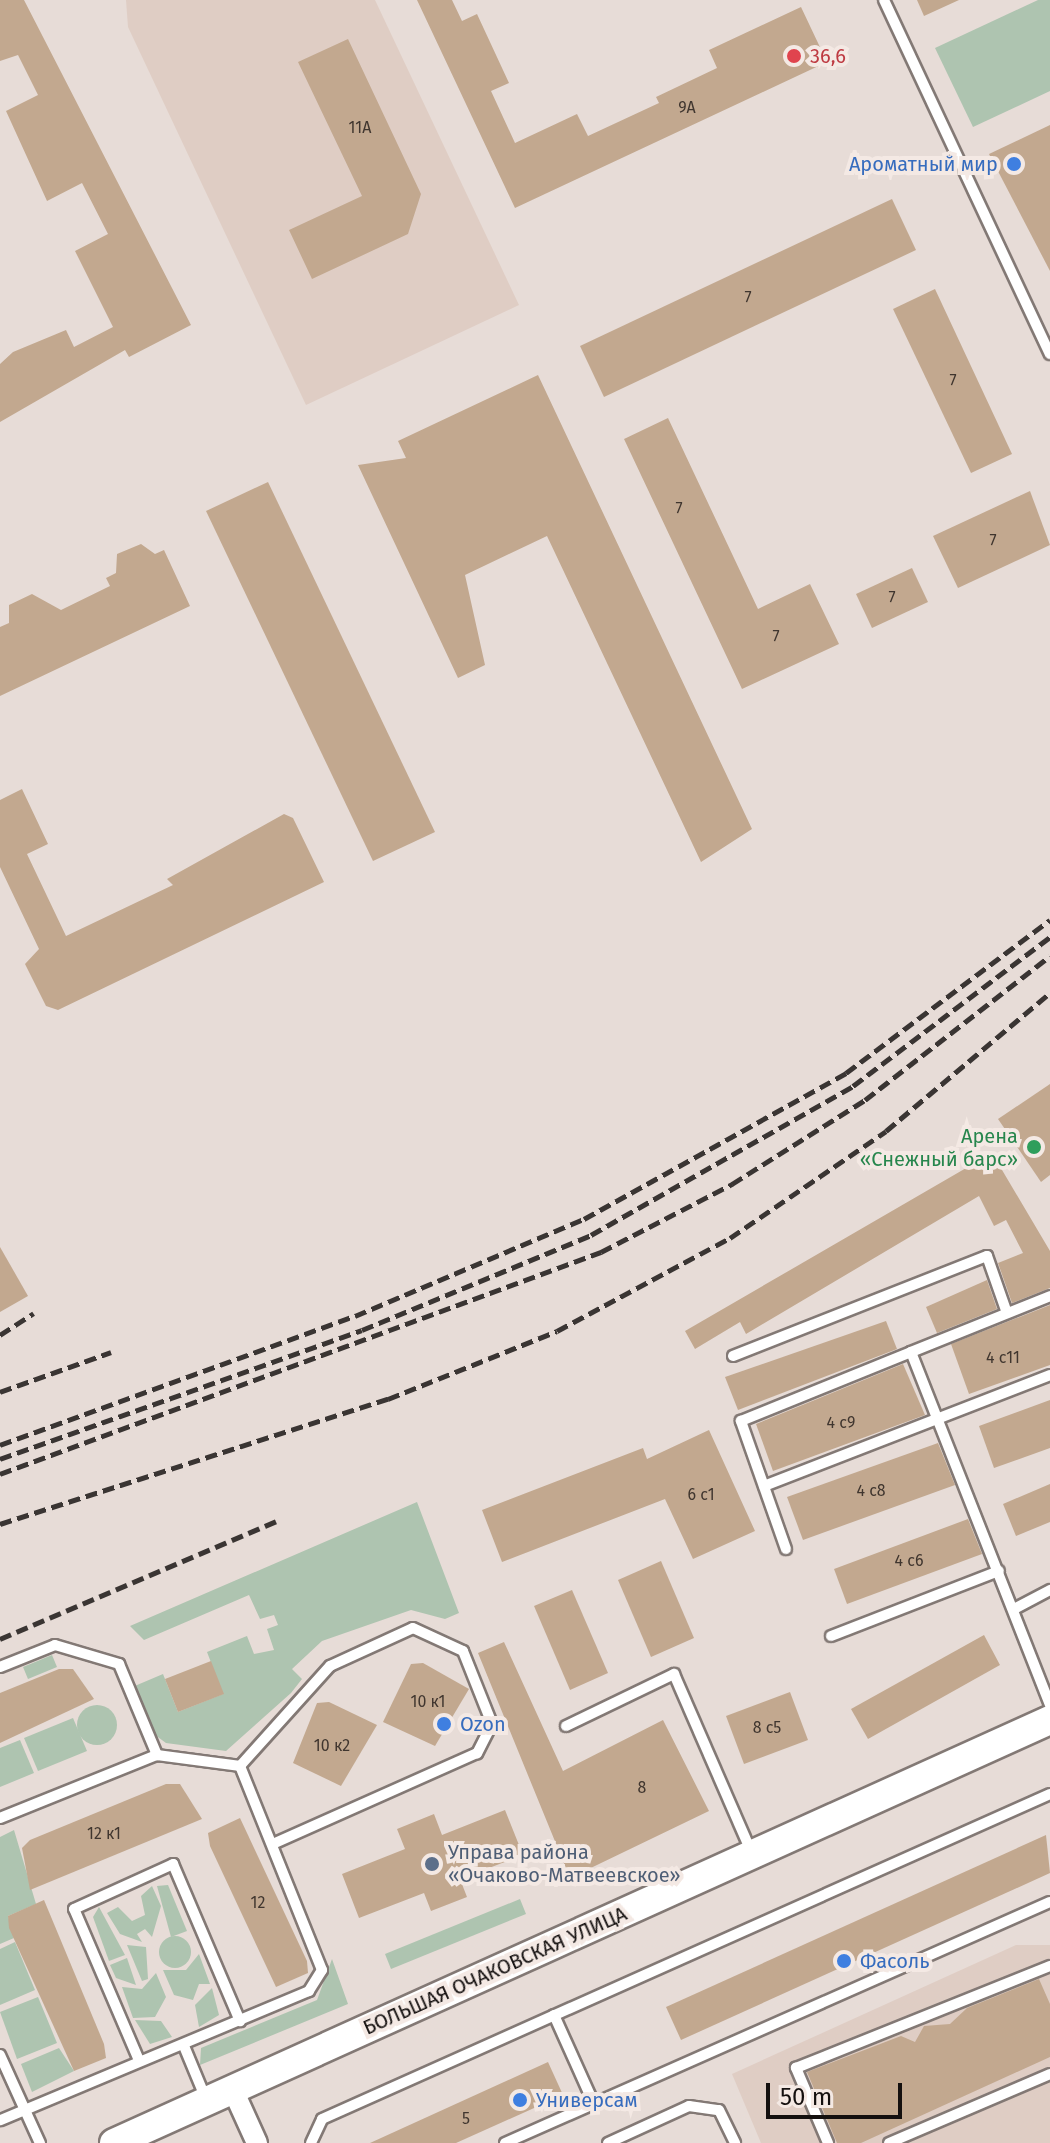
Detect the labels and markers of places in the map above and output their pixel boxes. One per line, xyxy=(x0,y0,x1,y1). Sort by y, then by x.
place label: 36,6 xyxy=(810,44,846,68)
marker: 36,6 xyxy=(785,47,803,65)
place label: Ароматный мир xyxy=(849,152,998,176)
marker: Ароматный мир xyxy=(1005,155,1023,173)
place label: Арена «Снежный барс» xyxy=(860,1124,1018,1171)
marker: Арена «Снежный барс» xyxy=(1025,1138,1043,1156)
place label: Ozon xyxy=(460,1712,506,1736)
marker: Ozon xyxy=(435,1715,453,1733)
place label: Управа района «Очаково-Матвеевское» xyxy=(448,1840,681,1887)
marker: Управа района «Очаково-Матвеевское» xyxy=(423,1855,441,1873)
place label: Фасоль xyxy=(860,1949,930,1973)
marker: Фасоль xyxy=(835,1952,853,1970)
place label: Универсам xyxy=(536,2088,638,2112)
marker: Универсам xyxy=(511,2091,529,2109)

